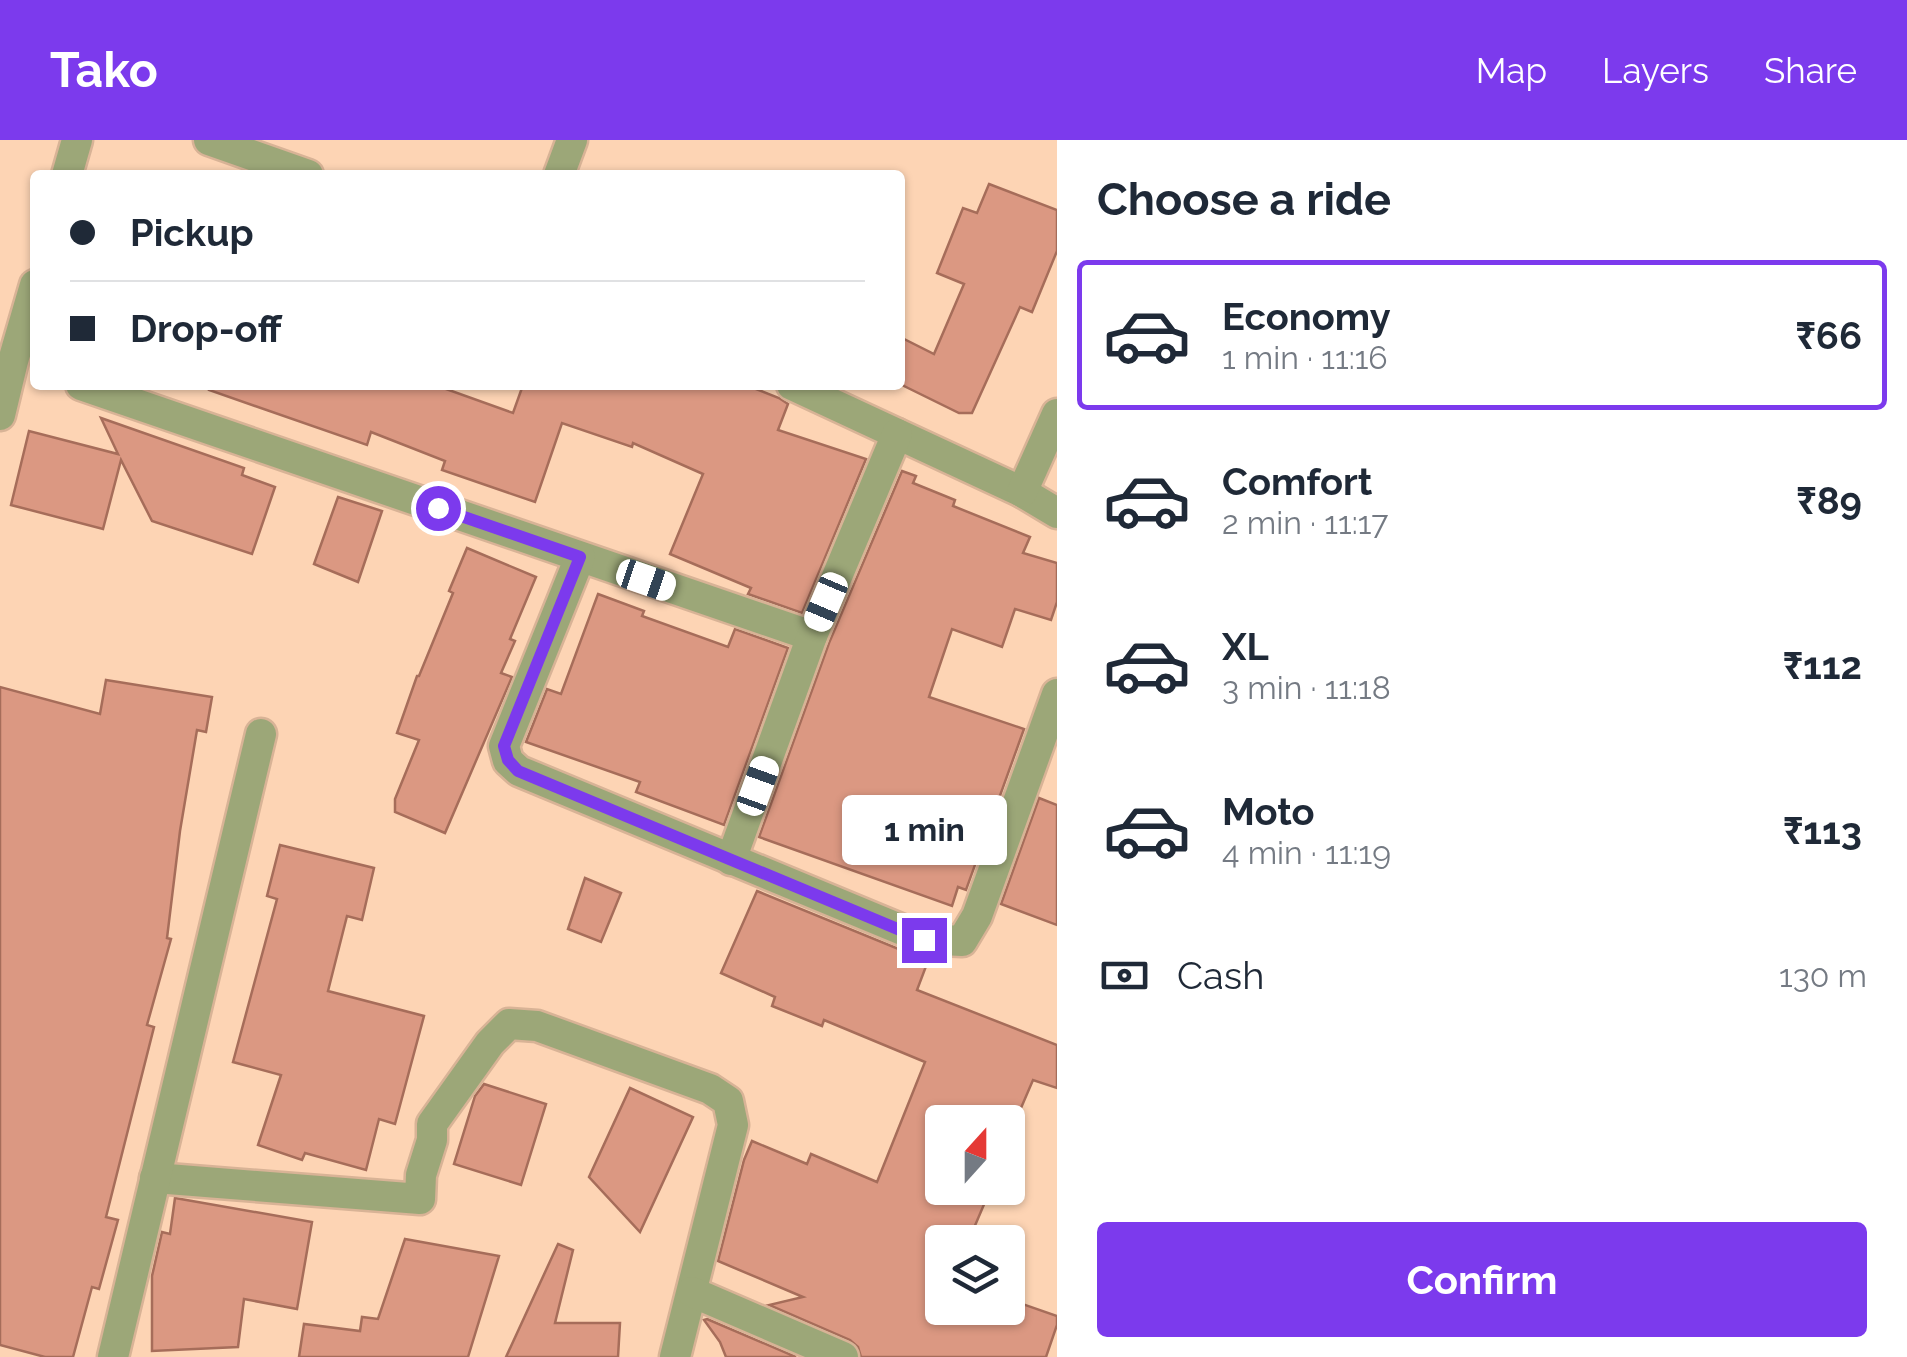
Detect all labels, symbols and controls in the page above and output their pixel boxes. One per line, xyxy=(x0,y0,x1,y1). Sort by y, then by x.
text: Tako xyxy=(50,42,158,98)
text: Map xyxy=(1476,50,1547,91)
text: Layers xyxy=(1602,50,1709,91)
text: Share xyxy=(1764,50,1857,91)
text: Choose a ride xyxy=(1097,173,1391,226)
text: Pickup xyxy=(130,210,254,255)
icon: car xyxy=(1102,290,1192,380)
text: Economy xyxy=(1222,294,1391,339)
text: Drop-off xyxy=(130,306,282,351)
text: ₹66 xyxy=(1796,313,1862,358)
text: 1 min · 11:16 xyxy=(1222,339,1388,376)
icon: car xyxy=(1102,455,1192,545)
text: Comfort xyxy=(1222,459,1372,504)
text: ₹89 xyxy=(1796,478,1862,523)
route start xyxy=(416,486,461,531)
text: 2 min · 11:17 xyxy=(1222,504,1388,541)
car xyxy=(613,556,679,604)
car xyxy=(800,569,852,635)
icon: car xyxy=(1102,620,1192,710)
text: XL xyxy=(1222,624,1269,669)
text: ₹112 xyxy=(1783,643,1862,688)
text: 3 min · 11:18 xyxy=(1222,669,1391,706)
car xyxy=(734,753,782,819)
icon: car xyxy=(1102,785,1192,875)
text: Moto xyxy=(1222,789,1315,834)
callout: 1 min xyxy=(842,795,1006,865)
text: ₹113 xyxy=(1783,808,1862,853)
text: 1 min xyxy=(884,811,965,848)
text: 4 min · 11:19 xyxy=(1222,834,1391,871)
route end xyxy=(902,918,947,963)
icon: cash xyxy=(1097,948,1152,1003)
text: Cash xyxy=(1177,953,1264,998)
text: 130 m xyxy=(1779,957,1867,994)
north arrow xyxy=(925,1105,1025,1205)
map controls xyxy=(925,1105,1025,1325)
button: Confirm xyxy=(1097,1222,1867,1337)
button: layers xyxy=(925,1225,1025,1325)

